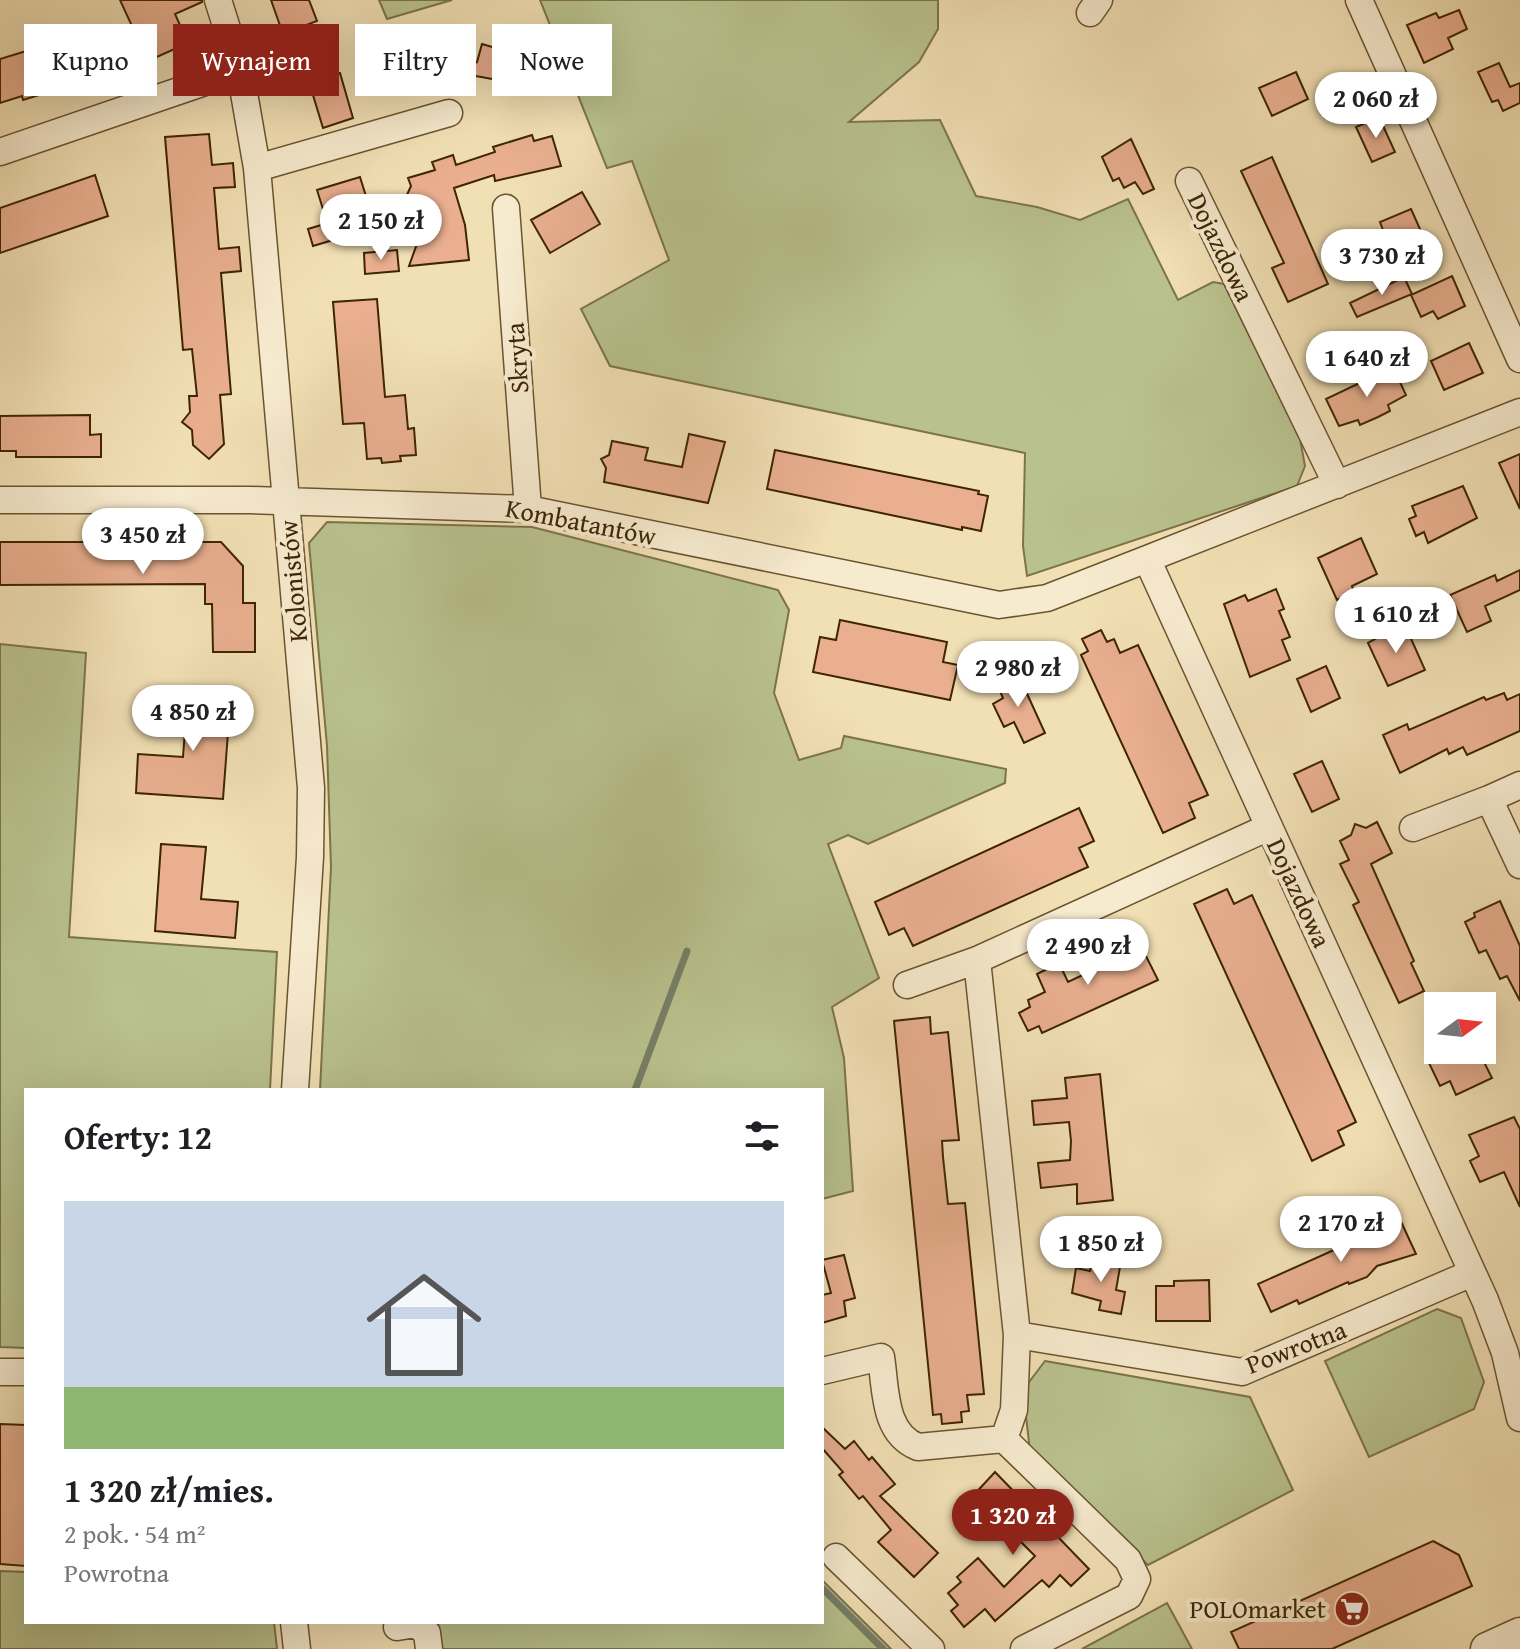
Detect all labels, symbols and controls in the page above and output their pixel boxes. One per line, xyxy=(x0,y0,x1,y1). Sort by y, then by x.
chip: Kupno xyxy=(24,24,157,96)
chip: Wynajem xyxy=(173,24,339,96)
chip: Filtry xyxy=(355,24,476,96)
chip: Nowe xyxy=(492,24,612,96)
pin: 2 060 zł xyxy=(1293,72,1459,140)
text: 2 060 zł xyxy=(1333,78,1419,117)
street label: Dojazdowa xyxy=(1178,186,1265,308)
pin: 2 150 zł xyxy=(298,194,464,262)
text: 2 150 zł xyxy=(338,200,424,239)
pin: 3 730 zł xyxy=(1299,229,1465,297)
text: 3 730 zł xyxy=(1339,235,1425,274)
street label: Skryta xyxy=(495,321,538,395)
pin: 1 640 zł xyxy=(1284,331,1450,399)
text: 1 640 zł xyxy=(1324,337,1410,376)
street label: Kombatantów xyxy=(502,488,660,555)
pin: 3 450 zł xyxy=(60,508,226,576)
text: 3 450 zł xyxy=(100,514,186,553)
street label: Kolonistów xyxy=(268,518,317,644)
pin: 1 610 zł xyxy=(1313,587,1479,655)
text: 1 610 zł xyxy=(1353,593,1439,632)
pin: 2 980 zł xyxy=(935,641,1101,709)
text: 2 980 zł xyxy=(975,647,1061,686)
pin: 4 850 zł xyxy=(110,685,276,753)
text: 4 850 zł xyxy=(150,691,236,730)
street label: Dojazdowa xyxy=(1257,832,1342,955)
pin: 2 490 zł xyxy=(1005,919,1171,987)
text: 2 490 zł xyxy=(1045,925,1131,964)
north arrow xyxy=(1424,992,1496,1064)
map controls xyxy=(1424,992,1496,1064)
text: Oferty: 12 xyxy=(64,1112,212,1161)
icon: filters xyxy=(740,1114,784,1158)
pin: 2 170 zł xyxy=(1258,1196,1424,1264)
text: 2 170 zł xyxy=(1298,1202,1384,1241)
pin: 1 850 zł xyxy=(1018,1216,1184,1284)
text: 1 850 zł xyxy=(1058,1222,1144,1261)
icon: home xyxy=(352,1253,496,1397)
street label: Powrotna xyxy=(1240,1309,1352,1384)
text: 1 320 zł/mies. xyxy=(64,1465,274,1514)
pin: 1 320 zł xyxy=(930,1489,1096,1557)
text: 1 320 zł xyxy=(970,1495,1056,1534)
text: 2 pok. · 54 m² xyxy=(64,1514,206,1553)
text: Powrotna xyxy=(64,1553,169,1592)
place label: POLOmarket xyxy=(1189,1589,1326,1628)
supermarket icon: POLOmarket xyxy=(1333,1590,1371,1628)

